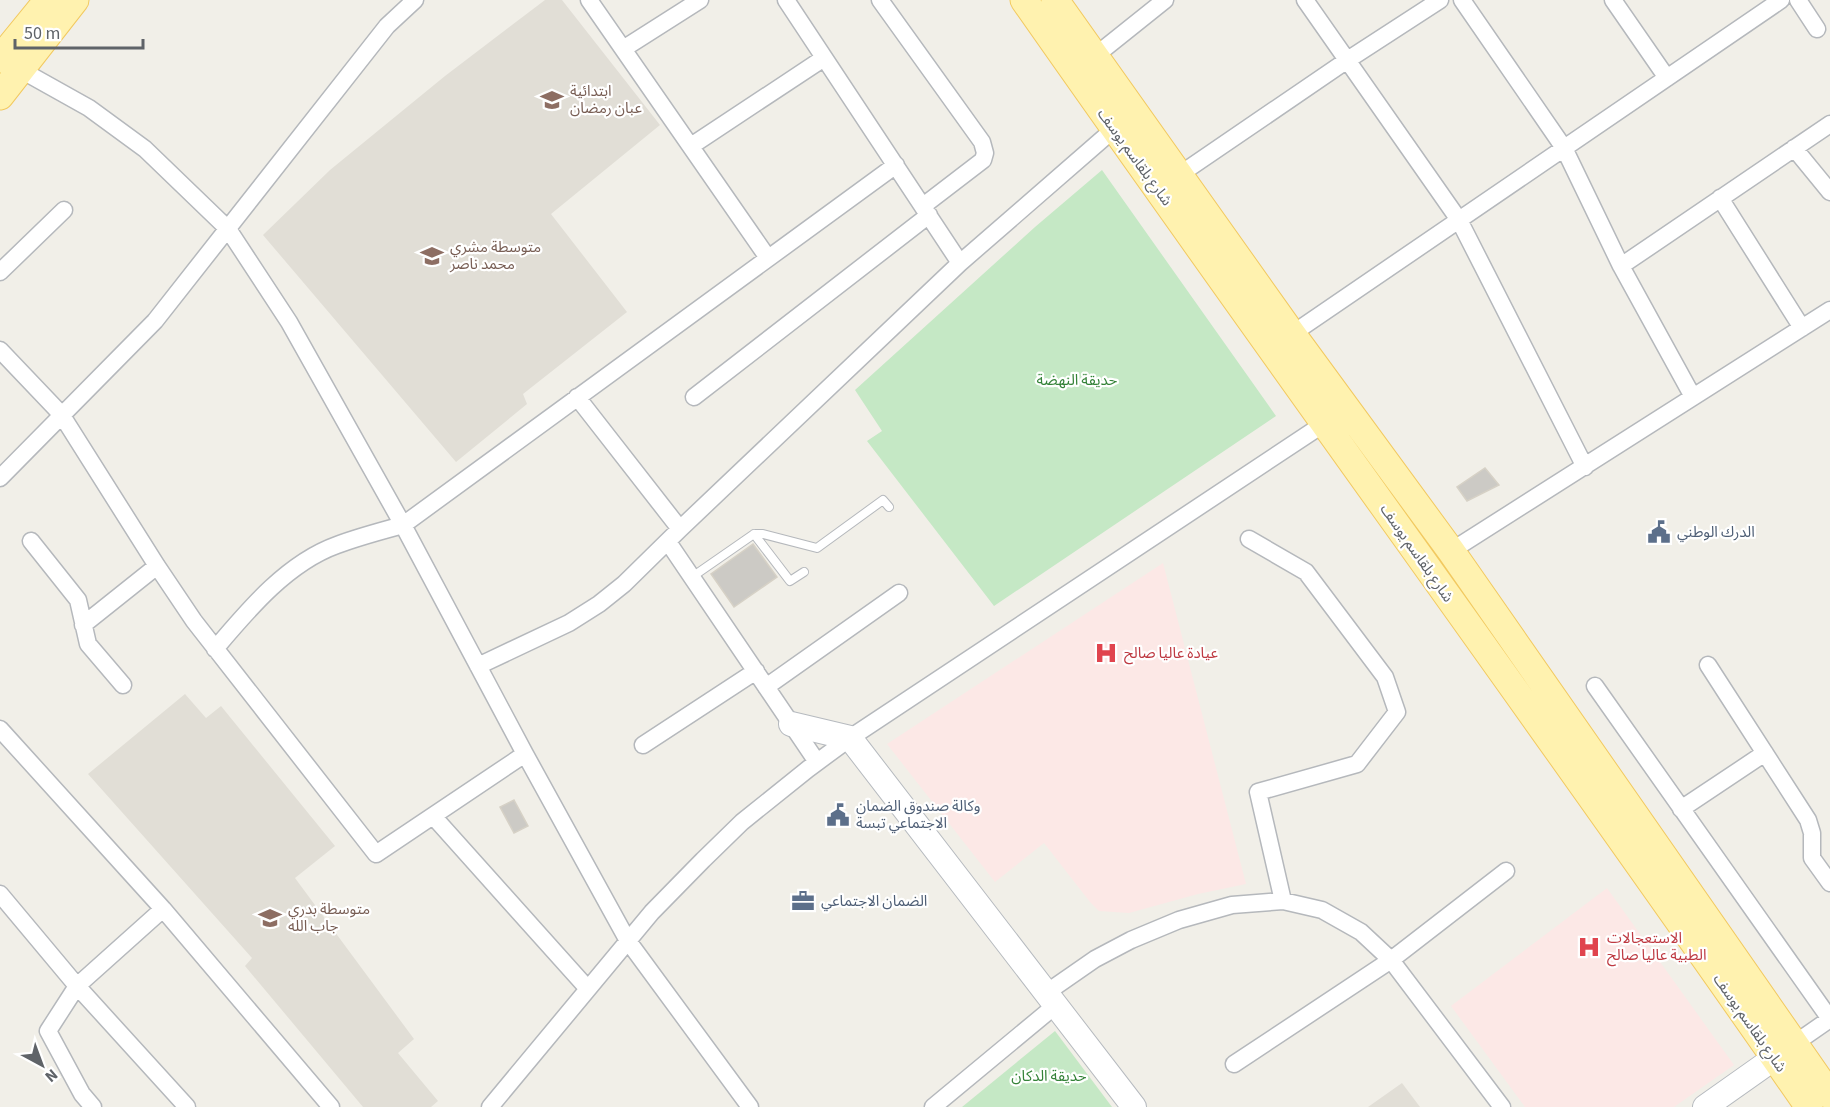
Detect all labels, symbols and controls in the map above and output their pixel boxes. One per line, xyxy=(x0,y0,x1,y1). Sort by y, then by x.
scale bar xyxy=(15,12,142,50)
text: 50 m xyxy=(24,21,60,46)
place label: ابتدائية عبان رمضان xyxy=(570,81,642,119)
school or university icon: ابتدائية عبان رمضان xyxy=(539,87,565,113)
street label: شارع بلقاسم يوسف xyxy=(1091,104,1177,211)
place label: متوسطة مشري محمد ناصر xyxy=(449,237,541,275)
school or university icon: متوسطة مشري محمد ناصر xyxy=(419,243,445,269)
park label: حديقة النهضة xyxy=(1037,370,1118,391)
street label: شارع بلقاسم يوسف xyxy=(1374,500,1458,607)
public building icon: الدرك الوطني xyxy=(1646,519,1672,545)
place label: الدرك الوطني xyxy=(1677,522,1755,543)
hospital icon: عيادة عاليا صالح xyxy=(1093,640,1119,666)
place label: عيادة عاليا صالح xyxy=(1124,643,1219,665)
place label: وكالة صندوق الضمان الاجتماعي تبسة xyxy=(856,796,980,834)
public building icon: وكالة صندوق الضمان الاجتماعي تبسة xyxy=(825,802,851,828)
office icon: الضمان الاجتماعي xyxy=(790,888,816,914)
place label: الضمان الاجتماعي xyxy=(821,891,927,912)
place label: متوسطة بدري جاب الله xyxy=(288,899,370,937)
school or university icon: متوسطة بدري جاب الله xyxy=(257,905,283,931)
place label: الاستعجالات الطبية عاليا صالح xyxy=(1607,928,1706,967)
hospital icon: الاستعجالات الطبية عاليا صالح xyxy=(1576,934,1602,960)
street label: شارع بلقاسم يوسف xyxy=(1707,970,1791,1077)
north arrow xyxy=(12,1035,72,1095)
text: N xyxy=(40,1064,62,1087)
park label: حديقة الدكان xyxy=(1011,1066,1087,1087)

